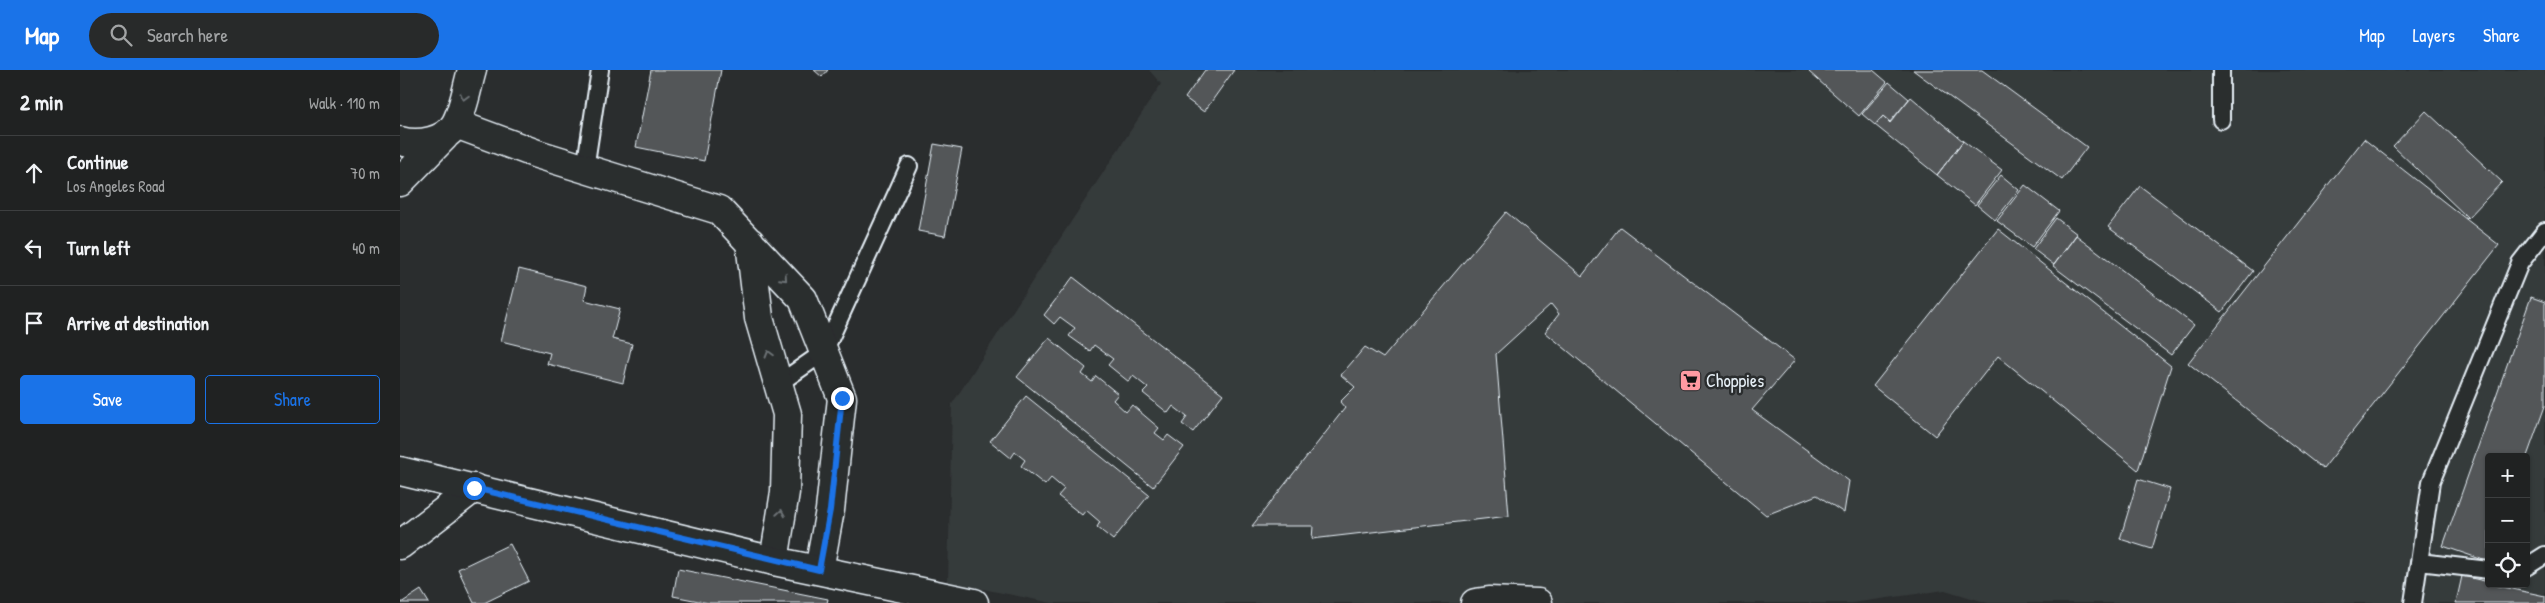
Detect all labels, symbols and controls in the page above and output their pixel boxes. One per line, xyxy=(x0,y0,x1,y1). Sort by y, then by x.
search box xyxy=(89,13,439,58)
text: Map xyxy=(25,19,59,51)
icon: search xyxy=(107,21,135,49)
text: Search here xyxy=(147,22,228,48)
text: Map xyxy=(2359,23,2385,48)
text: Layers xyxy=(2413,23,2455,48)
text: Share xyxy=(2483,23,2520,48)
text: 2 min xyxy=(20,88,63,117)
text: Walk · 110 m xyxy=(309,92,380,114)
one-way arrow xyxy=(459,92,469,101)
text: Continue xyxy=(67,149,128,175)
icon: ahead xyxy=(20,159,48,187)
text: 70 m xyxy=(350,162,380,184)
text: Los Angeles Road xyxy=(67,175,164,197)
icon: left xyxy=(20,234,48,262)
text: Turn left xyxy=(67,235,130,261)
text: 40 m xyxy=(352,237,380,259)
one-way arrow xyxy=(778,272,787,281)
icon: arrive xyxy=(20,309,48,337)
text: Arrive at destination xyxy=(67,310,209,336)
one-way arrow xyxy=(765,350,775,358)
place label: Choppies xyxy=(1706,368,1764,393)
supermarket icon: Choppies xyxy=(1678,369,1702,393)
button: Save xyxy=(20,375,195,424)
button: Share xyxy=(205,375,380,424)
route end xyxy=(831,387,854,410)
map controls xyxy=(2485,453,2530,588)
button: + xyxy=(2485,453,2530,498)
route start xyxy=(463,477,486,500)
button: − xyxy=(2485,498,2530,543)
one-way arrow xyxy=(776,509,786,518)
button: locate xyxy=(2485,543,2530,588)

